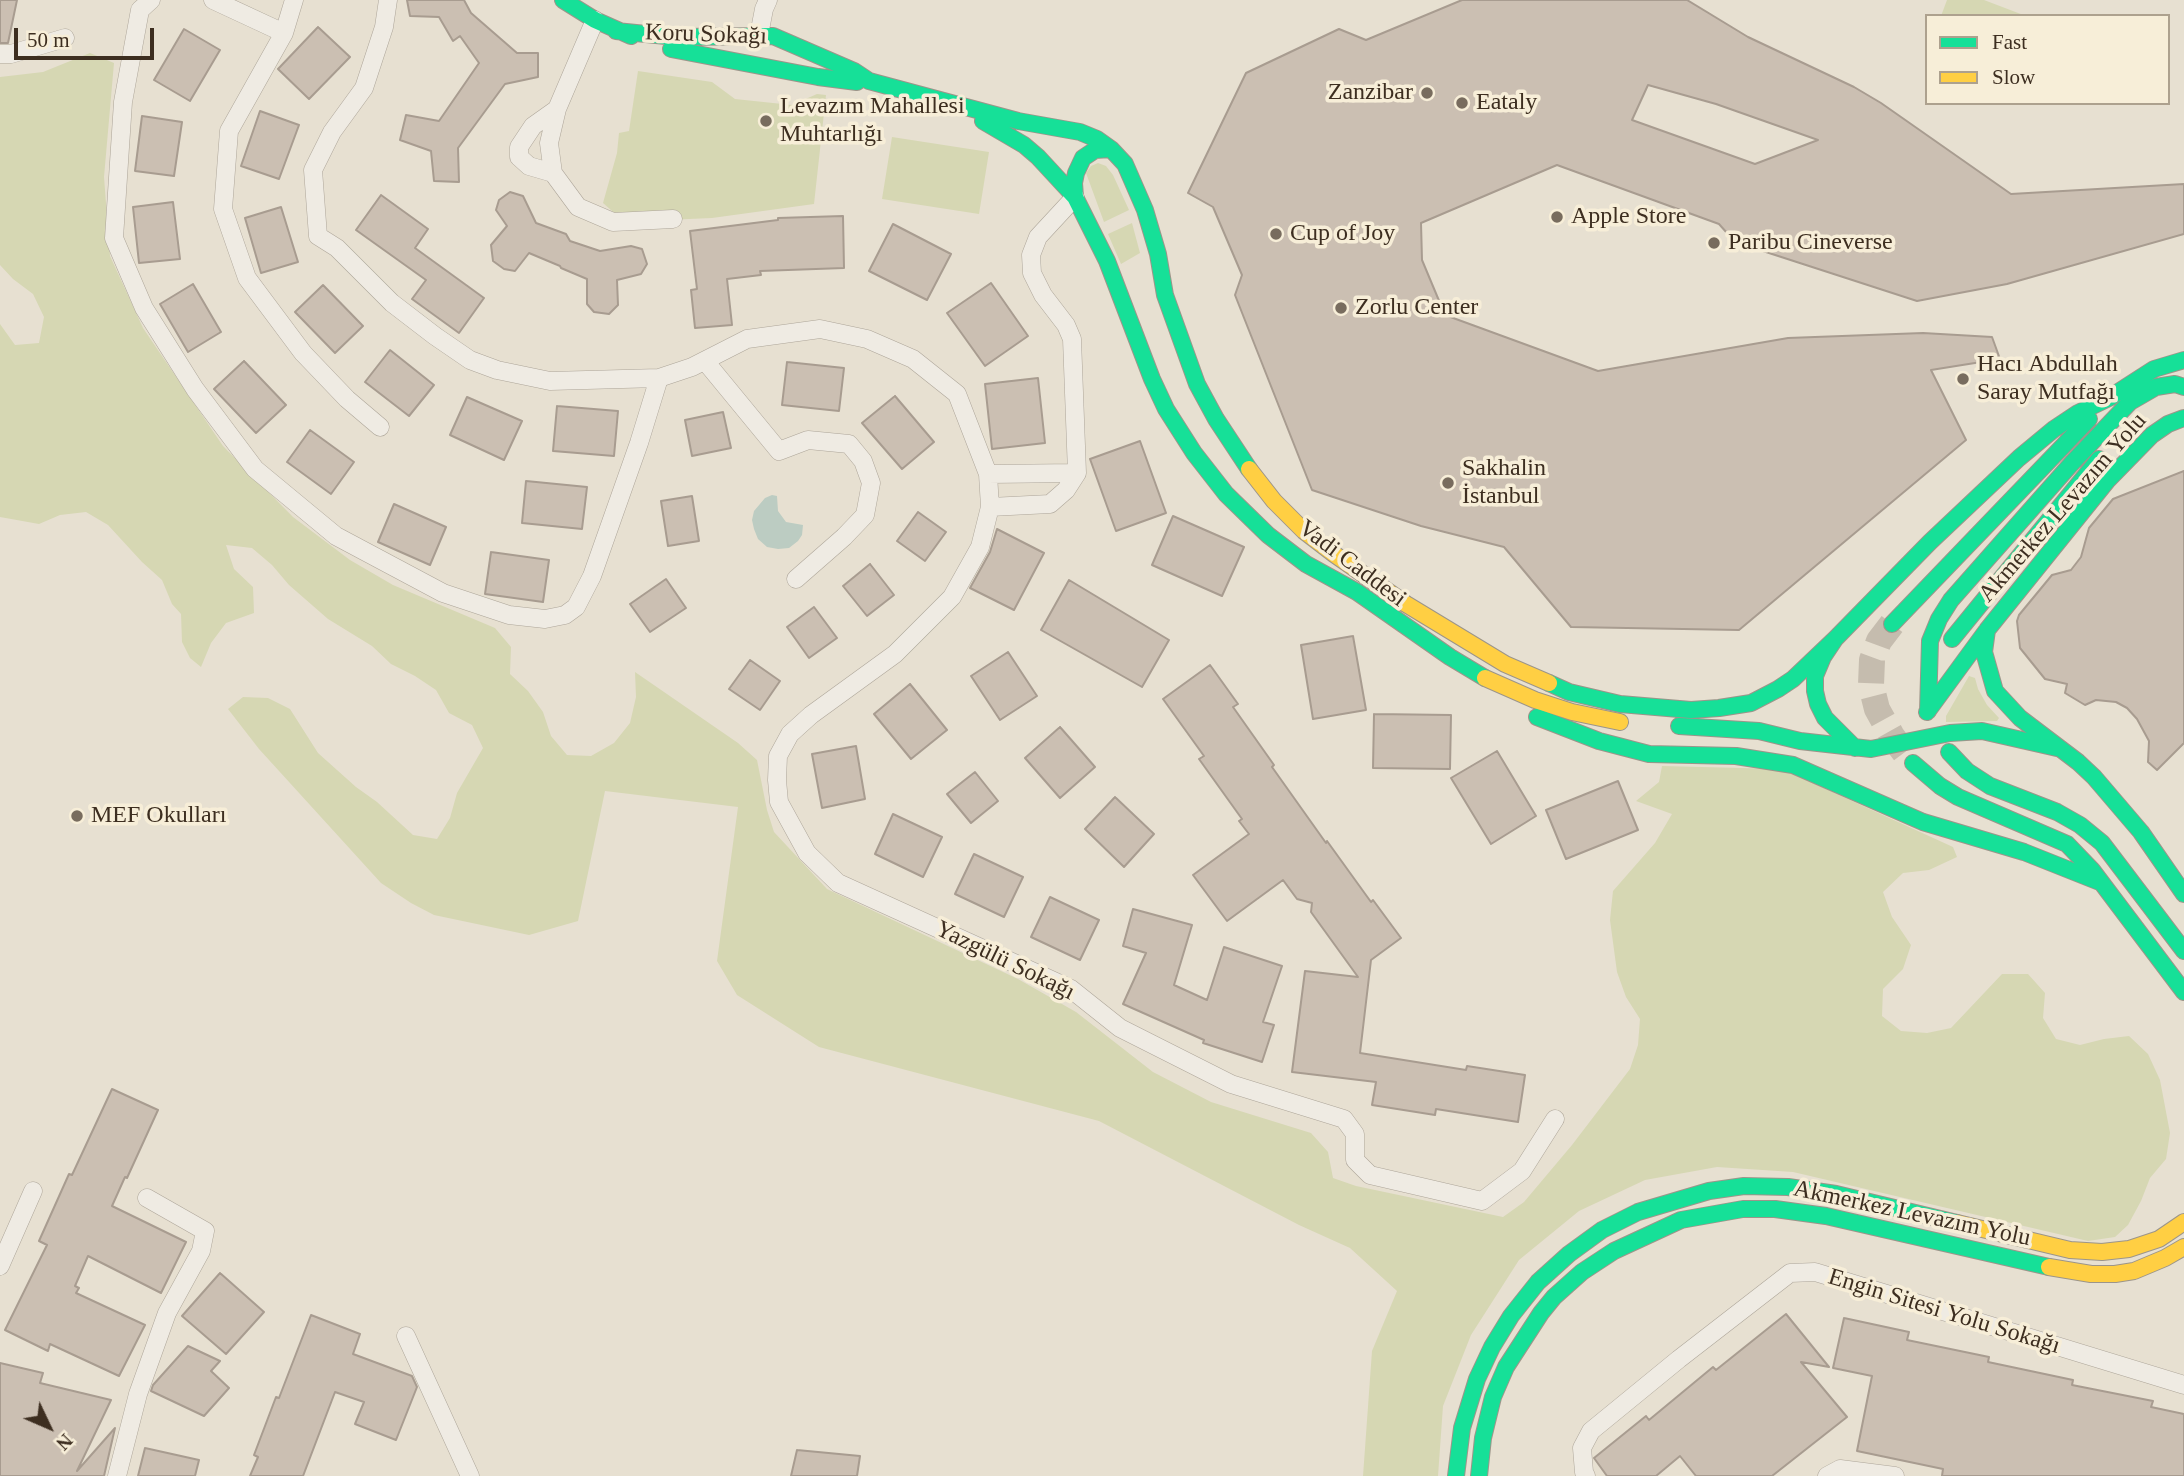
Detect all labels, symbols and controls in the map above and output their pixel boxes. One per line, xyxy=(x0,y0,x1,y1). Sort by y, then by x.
scale bar xyxy=(18,14,158,58)
legend xyxy=(1925,14,2170,105)
street label: Koru Sokağı xyxy=(645,18,767,52)
text: 50 m xyxy=(27,28,70,52)
text: Fast xyxy=(1992,30,2027,54)
text: Slow xyxy=(1992,65,2035,89)
place label: Zanzibar xyxy=(1328,79,1413,107)
marker: Zanzibar xyxy=(1419,85,1435,101)
place label: Eataly xyxy=(1476,89,1537,117)
place label: Levazım Mahallesi Muhtarlığı xyxy=(780,93,965,149)
marker: Eataly xyxy=(1454,95,1470,111)
marker: Levazım Mahallesi Muhtarlığı xyxy=(758,113,774,129)
place label: Apple Store xyxy=(1571,203,1686,231)
marker: Apple Store xyxy=(1549,209,1565,225)
place label: Cup of Joy xyxy=(1290,220,1395,248)
marker: Cup of Joy xyxy=(1268,226,1284,242)
place label: Paribu Cineverse xyxy=(1728,229,1893,257)
marker: Paribu Cineverse xyxy=(1706,235,1722,251)
place label: Zorlu Center xyxy=(1355,294,1478,322)
marker: Zorlu Center xyxy=(1333,300,1349,316)
place label: Hacı Abdullah Saray Mutfağı xyxy=(1977,351,2118,407)
marker: Hacı Abdullah Saray Mutfağı xyxy=(1955,371,1971,387)
street label: Akmerkez Levazım Yolu xyxy=(1973,407,2153,609)
place label: Sakhalin İstanbul xyxy=(1462,455,1546,511)
marker: Sakhalin İstanbul xyxy=(1440,475,1456,491)
street label: Vadi Caddesi xyxy=(1292,514,1412,614)
place label: MEF Okulları xyxy=(91,802,226,830)
marker: MEF Okulları xyxy=(69,808,85,824)
street label: Yazgülü Sokağı xyxy=(931,915,1079,1007)
street label: Akmerkez Levazım Yolu xyxy=(1791,1175,2033,1253)
street label: Engin Sitesi Yolu Sokağı xyxy=(1825,1263,2063,1361)
north arrow xyxy=(14,1392,84,1462)
text: N xyxy=(52,1430,77,1454)

